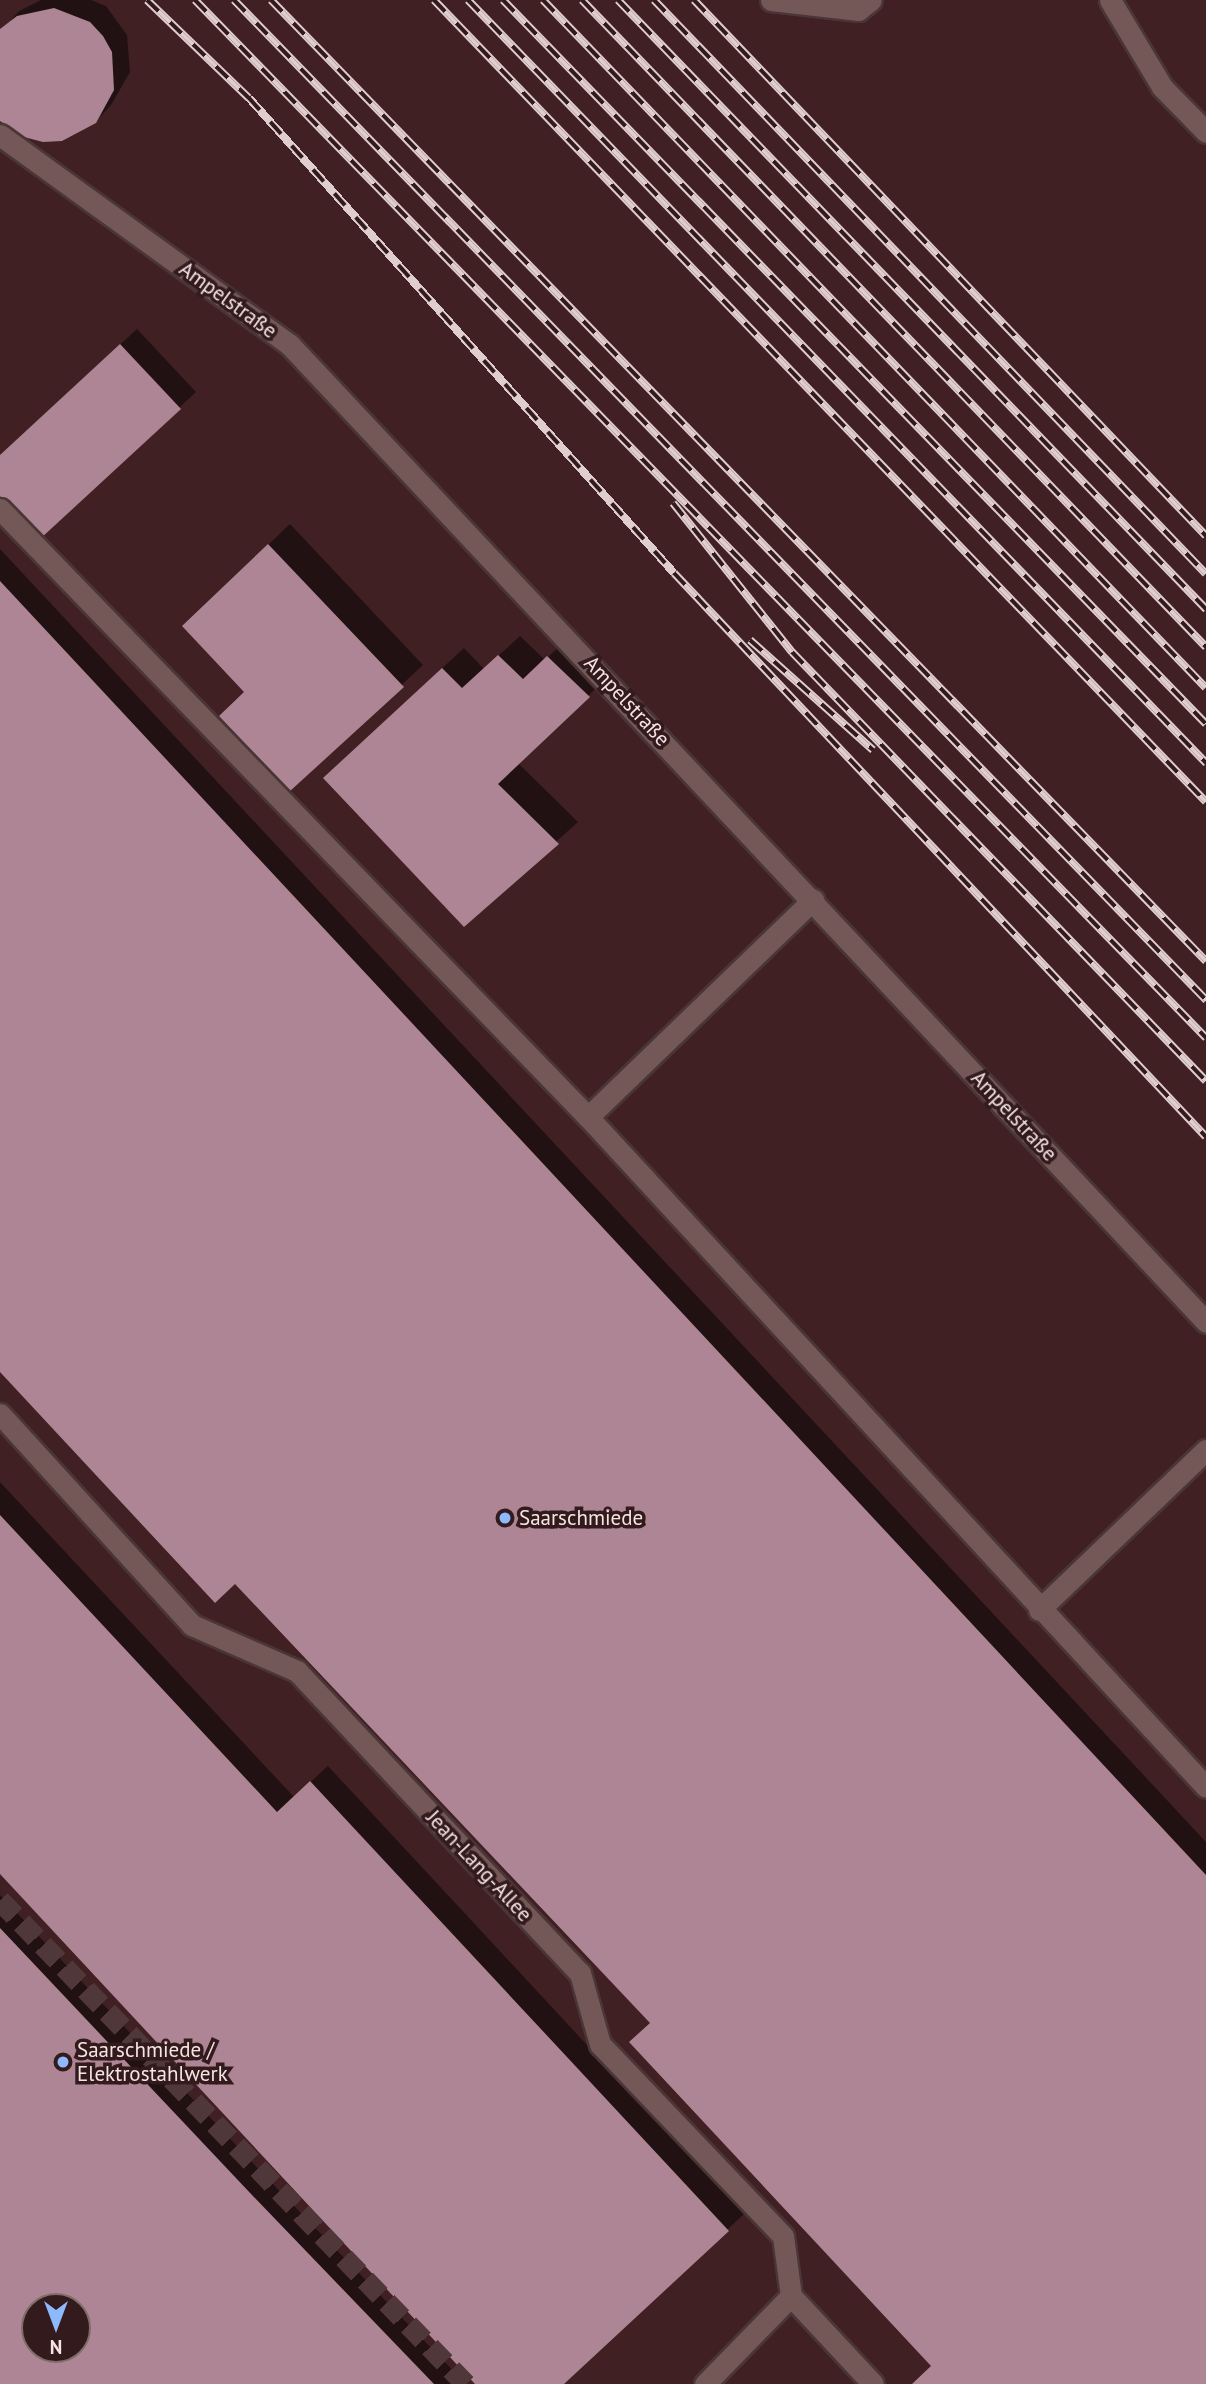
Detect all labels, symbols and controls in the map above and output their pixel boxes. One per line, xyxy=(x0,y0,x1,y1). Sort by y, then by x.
street label: Ampelstraße xyxy=(174,256,282,344)
street label: Ampelstraße xyxy=(579,651,675,751)
street label: Ampelstraße xyxy=(966,1066,1062,1166)
place label: Saarschmiede xyxy=(519,1505,643,1531)
marker: Saarschmiede xyxy=(497,1510,513,1526)
street label: Jean-Lang-Allee xyxy=(421,1805,537,1927)
place label: Saarschmiede / Elektrostahlwerk xyxy=(77,2037,228,2087)
marker: Saarschmiede / Elektrostahlwerk xyxy=(55,2054,71,2070)
north arrow xyxy=(21,2293,91,2363)
text: N xyxy=(50,2335,62,2359)

